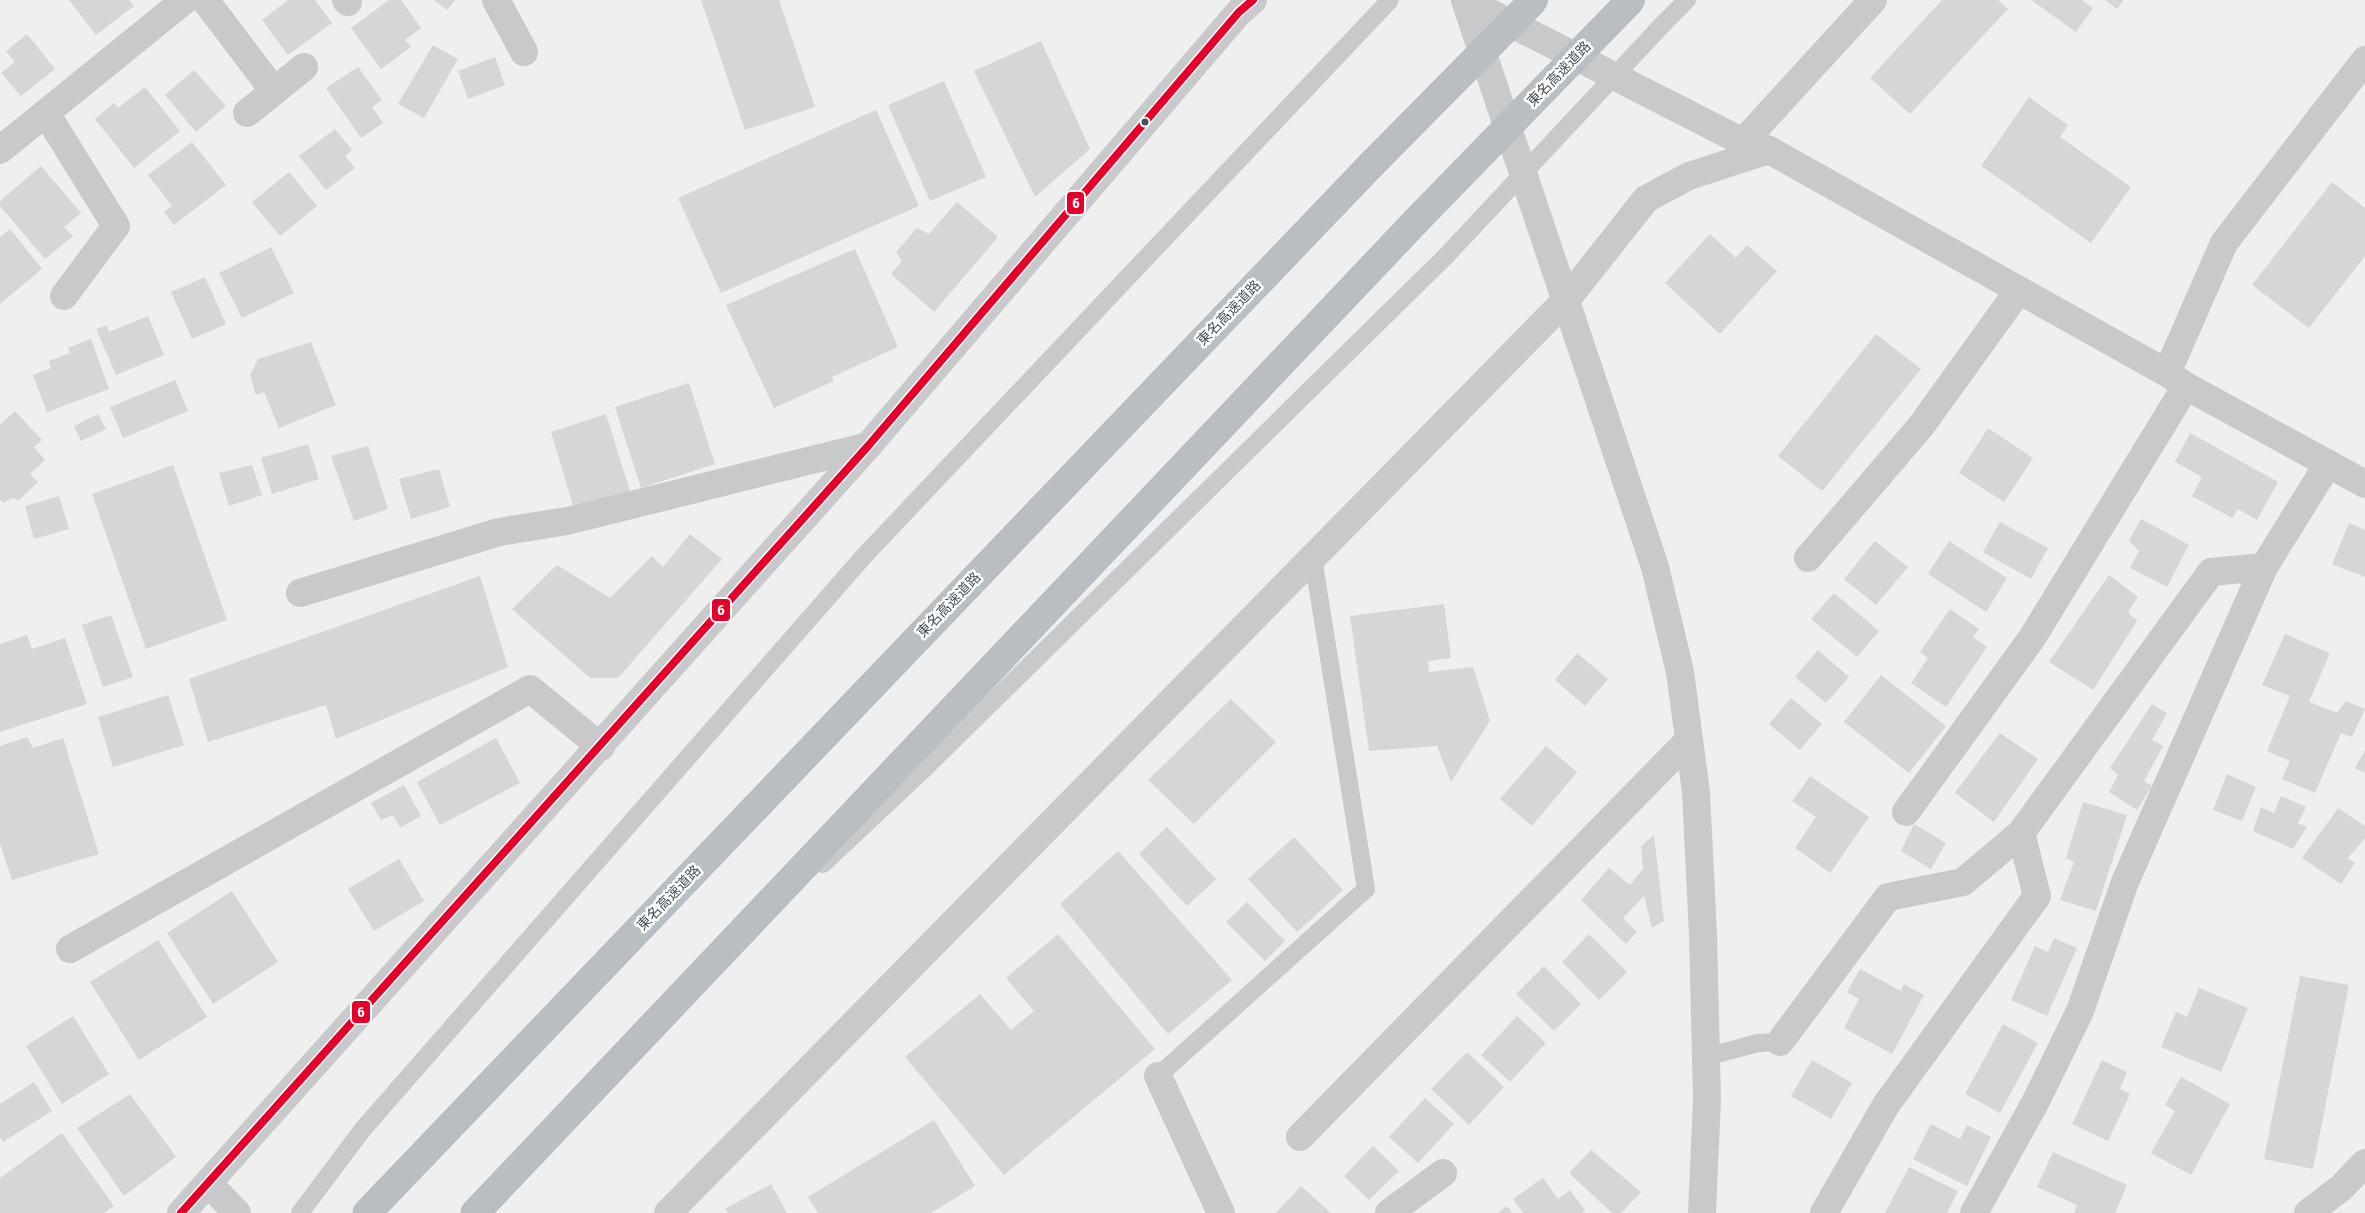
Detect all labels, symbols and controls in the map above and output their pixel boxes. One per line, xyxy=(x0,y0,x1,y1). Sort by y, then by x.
street label: 東名高速道路 xyxy=(1524,38,1594,110)
unlabelled marker xyxy=(1140,117,1150,127)
line badge: 6 xyxy=(1066,191,1085,215)
text: 6 xyxy=(1072,195,1080,212)
street label: 東名高速道路 xyxy=(1194,277,1264,349)
street label: 東名高速道路 xyxy=(914,569,984,641)
line badge: 6 xyxy=(711,598,731,622)
text: 6 xyxy=(717,602,725,619)
street label: 東名高速道路 xyxy=(634,862,704,934)
line badge: 6 xyxy=(351,1000,371,1024)
text: 6 xyxy=(357,1004,365,1021)

